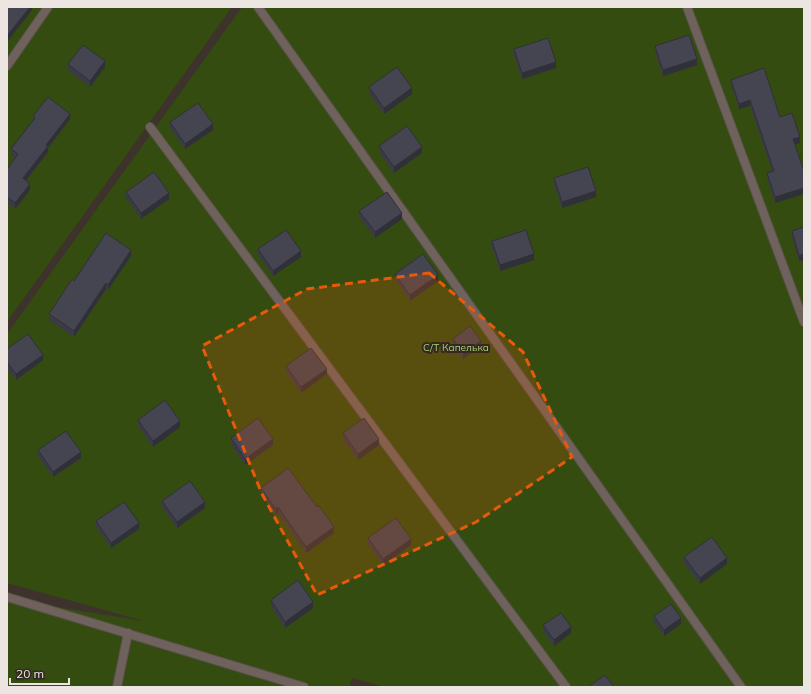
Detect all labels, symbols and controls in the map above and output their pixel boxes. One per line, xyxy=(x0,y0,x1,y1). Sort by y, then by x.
park label: С/Т Капелька xyxy=(423,341,489,354)
scale bar xyxy=(10,660,69,686)
text: 20 m xyxy=(16,666,44,681)

